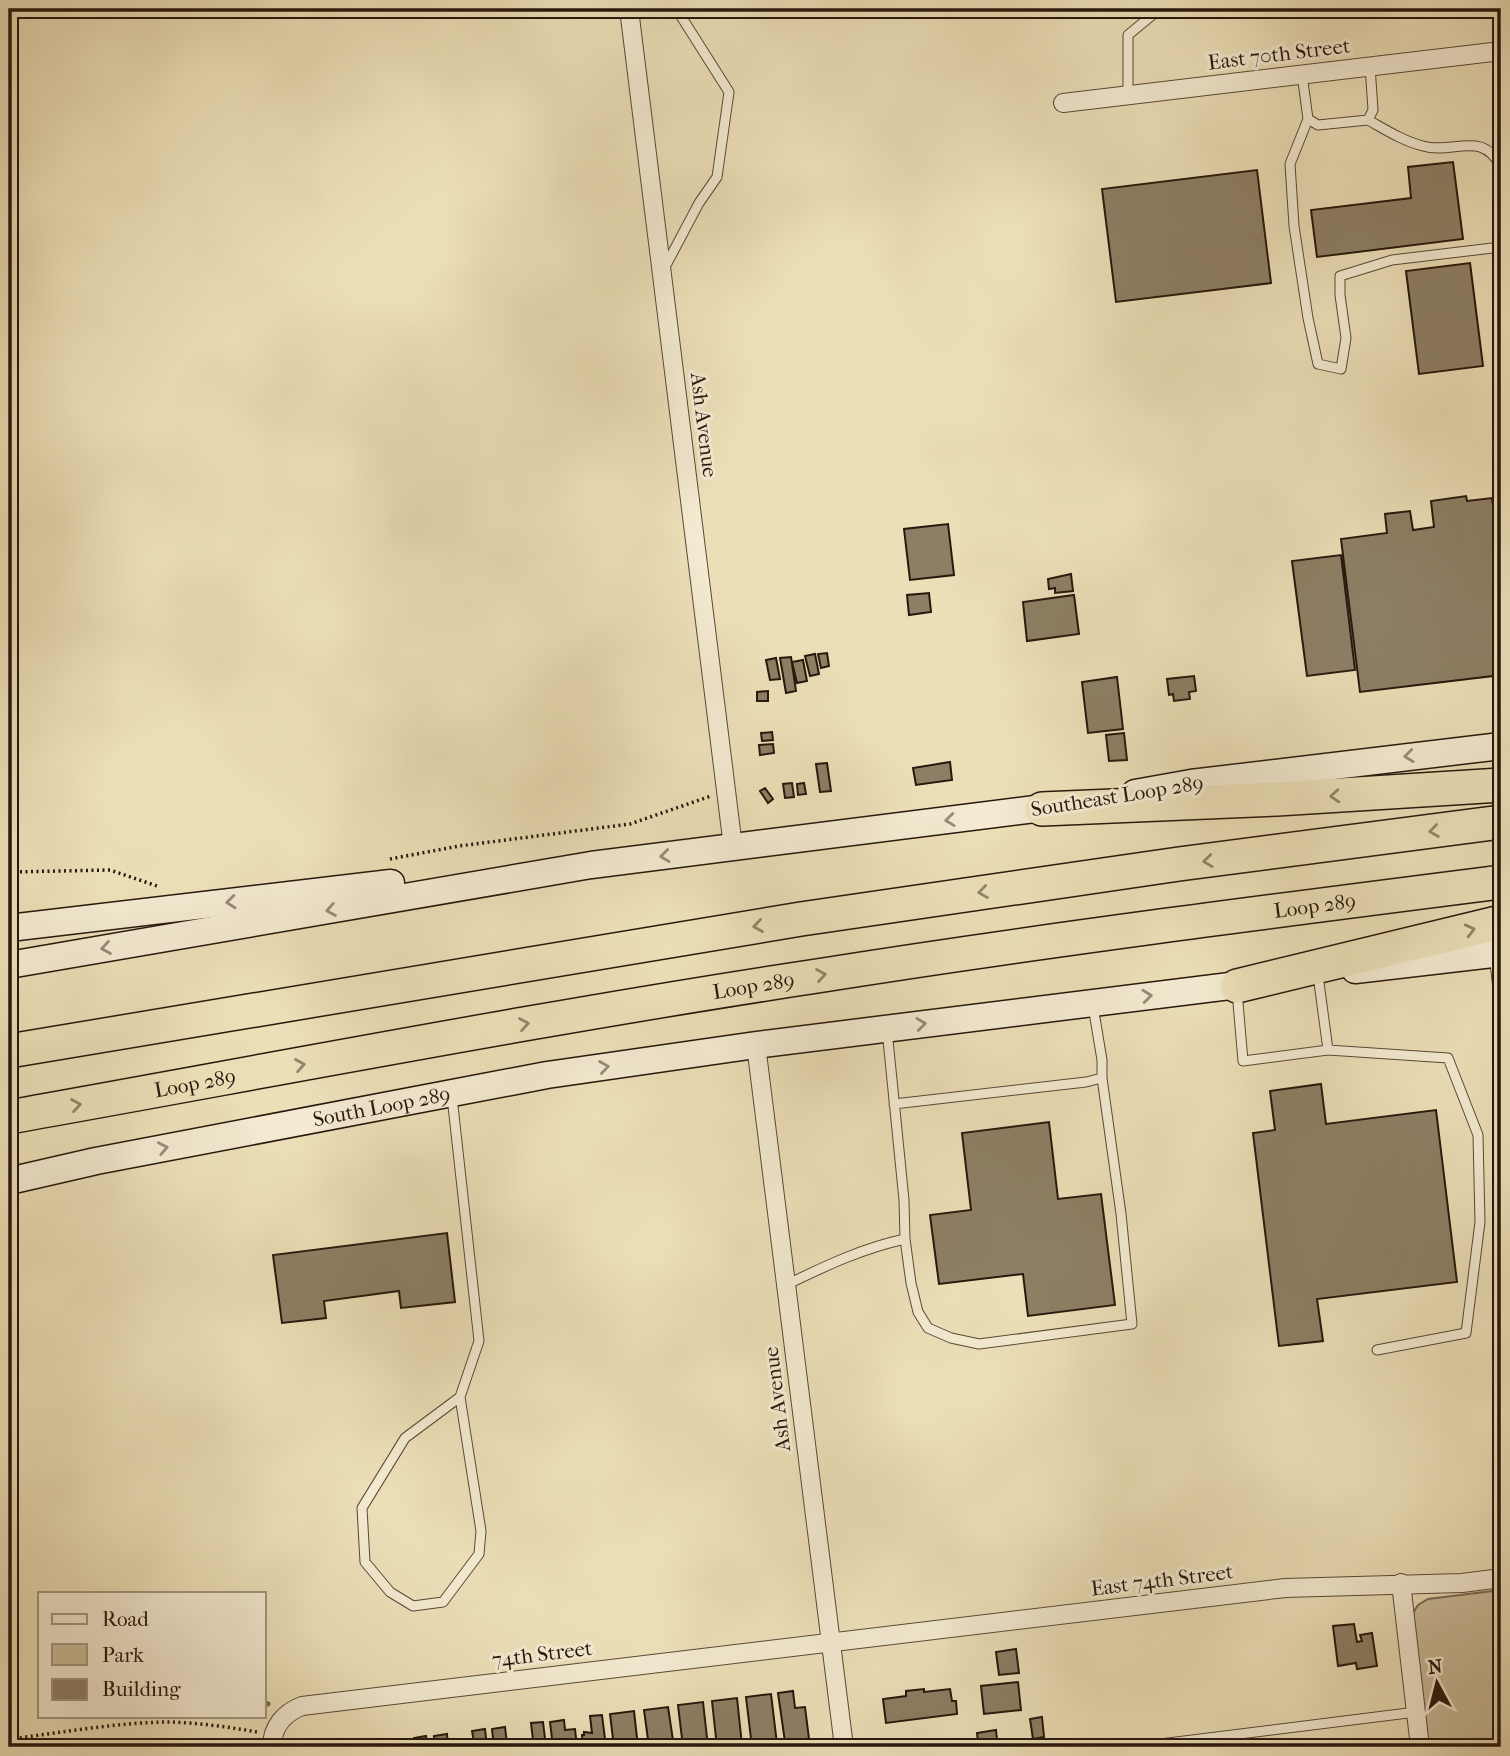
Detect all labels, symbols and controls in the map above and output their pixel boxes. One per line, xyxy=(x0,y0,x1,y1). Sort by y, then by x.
street label: East 70th Street xyxy=(1207,33,1352,75)
street label: Ash Avenue xyxy=(686,370,722,479)
one-way arrow xyxy=(1403,749,1415,764)
street label: Southeast Loop 289 xyxy=(1029,771,1205,821)
one-way arrow xyxy=(1330,788,1341,803)
one-way arrow xyxy=(944,813,956,828)
one-way arrow xyxy=(1428,823,1440,838)
one-way arrow xyxy=(659,848,671,863)
one-way arrow xyxy=(1202,853,1214,868)
one-way arrow xyxy=(977,884,989,899)
street label: Loop 289 xyxy=(1272,889,1357,923)
one-way arrow xyxy=(225,895,237,910)
one-way arrow xyxy=(325,902,337,917)
one-way arrow xyxy=(752,918,764,933)
one-way arrow xyxy=(1464,924,1476,938)
one-way arrow xyxy=(100,940,112,955)
street label: Loop 289 xyxy=(711,968,796,1004)
one-way arrow xyxy=(815,968,827,983)
one-way arrow xyxy=(1141,988,1153,1003)
one-way arrow xyxy=(518,1017,530,1032)
one-way arrow xyxy=(915,1017,927,1032)
one-way arrow xyxy=(294,1058,306,1073)
one-way arrow xyxy=(598,1060,610,1075)
street label: Loop 289 xyxy=(152,1064,238,1103)
street label: South Loop 289 xyxy=(311,1082,452,1131)
one-way arrow xyxy=(70,1098,82,1113)
one-way arrow xyxy=(157,1141,169,1156)
street label: Ash Avenue xyxy=(759,1345,795,1454)
street label: East 74th Street xyxy=(1089,1559,1235,1601)
legend xyxy=(38,1592,266,1718)
text: Road xyxy=(102,1607,149,1631)
street label: 74th Street xyxy=(490,1636,594,1672)
text: Park xyxy=(102,1643,144,1667)
north arrow xyxy=(1402,1648,1472,1718)
text: N xyxy=(1427,1655,1444,1679)
text: Building xyxy=(102,1677,181,1701)

